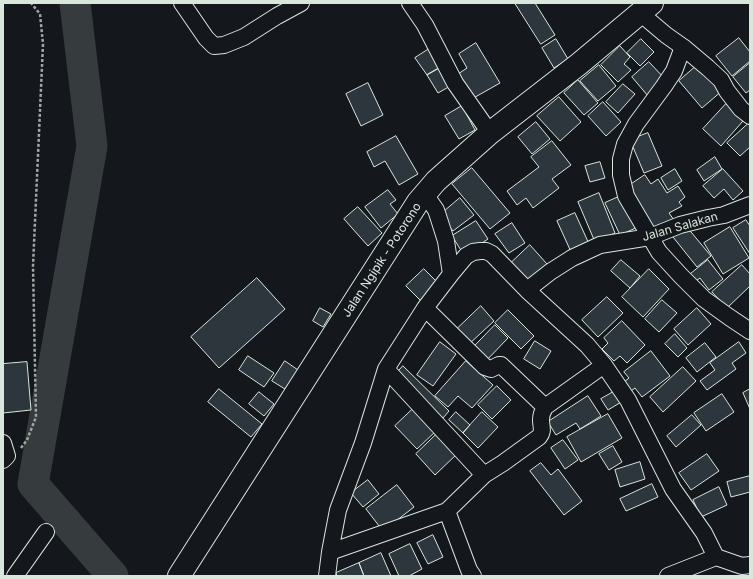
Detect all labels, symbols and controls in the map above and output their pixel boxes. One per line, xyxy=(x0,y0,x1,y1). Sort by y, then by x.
street label: Jalan Ngipik - Potorono xyxy=(340,200,424,320)
street label: Jalan Salakan xyxy=(640,209,720,245)

